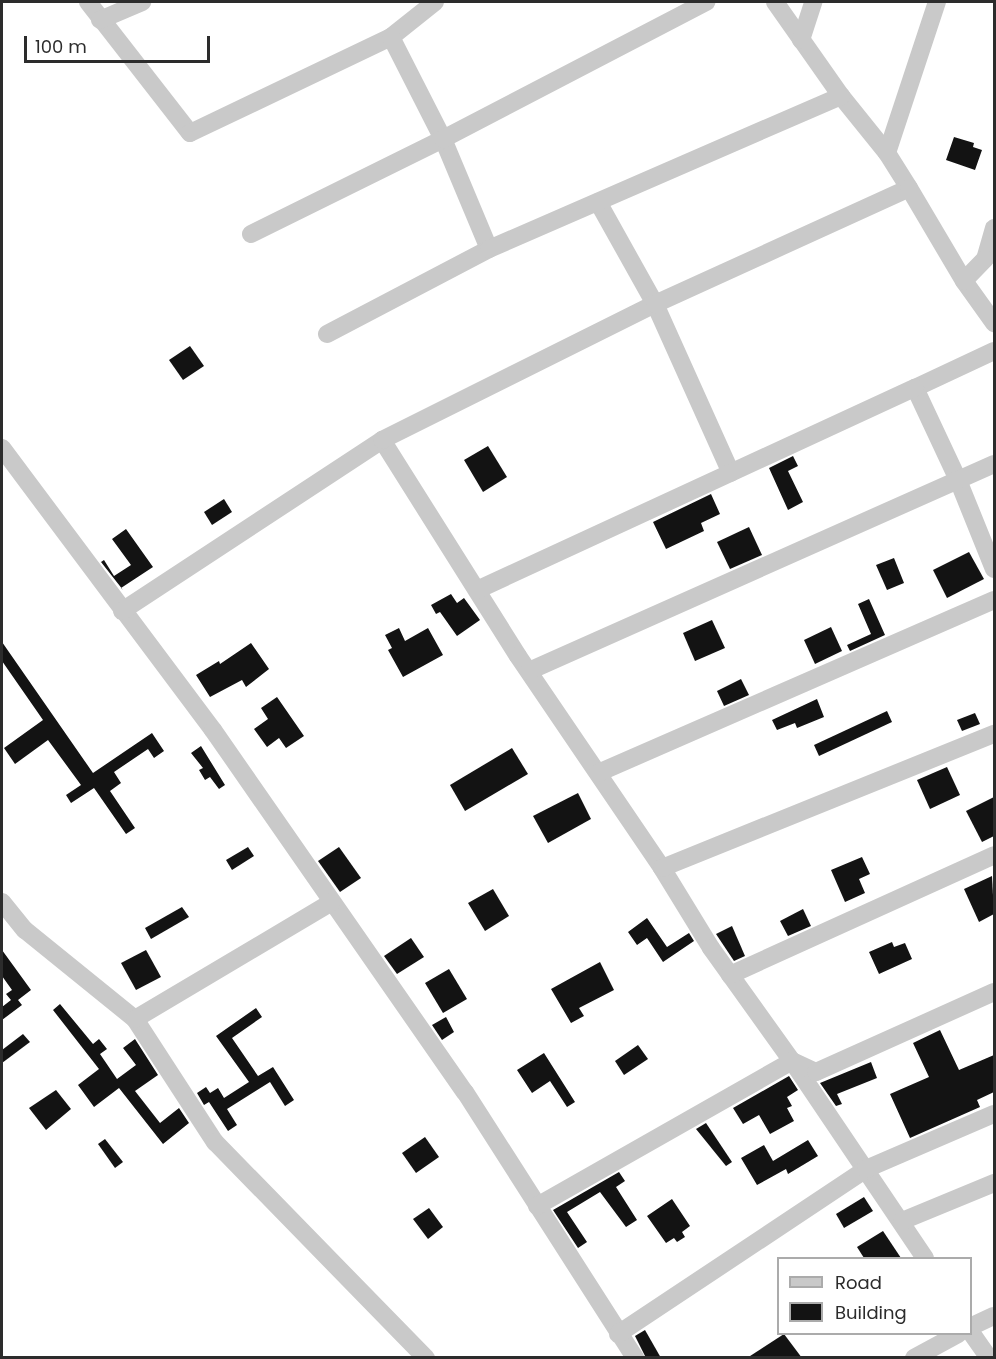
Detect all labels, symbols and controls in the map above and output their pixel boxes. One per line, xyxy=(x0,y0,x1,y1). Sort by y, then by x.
scale bar xyxy=(27,24,213,62)
text: 100 m xyxy=(35,34,87,59)
legend xyxy=(777,1257,972,1335)
text: Road xyxy=(835,1270,882,1295)
text: Building xyxy=(835,1300,907,1325)

